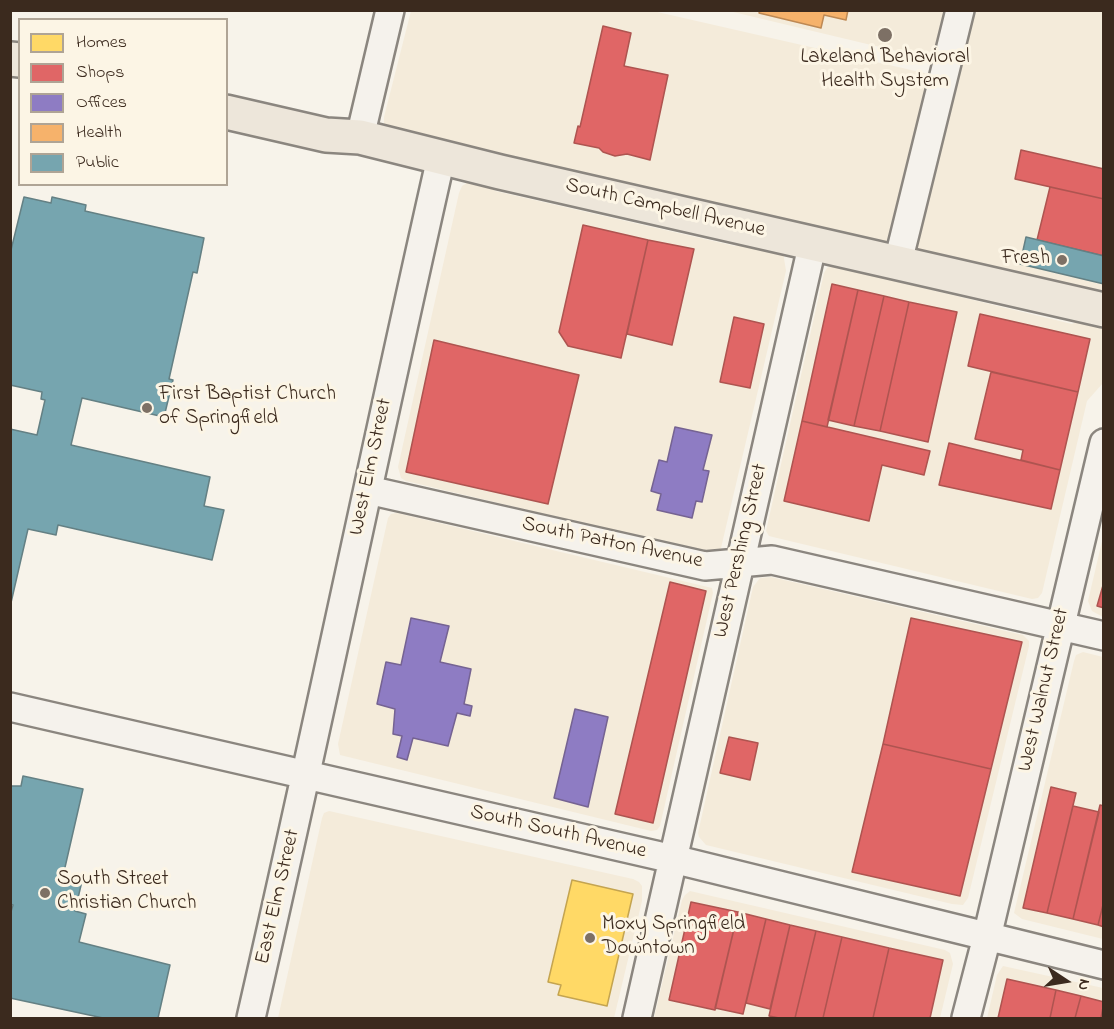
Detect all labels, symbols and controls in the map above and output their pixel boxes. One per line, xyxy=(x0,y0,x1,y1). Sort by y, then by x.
legend xyxy=(18,18,228,186)
marker: Lakeland Behavioral Health System xyxy=(876,26,894,44)
text: Homes xyxy=(76,30,127,56)
place label: Lakeland Behavioral Health System xyxy=(800,46,970,96)
text: Shops xyxy=(76,60,124,86)
text: Offices xyxy=(76,90,127,116)
text: Health xyxy=(76,120,122,146)
text: Public xyxy=(76,150,119,176)
street label: South Campbell Avenue xyxy=(563,174,767,244)
place label: Fresh xyxy=(1001,247,1050,273)
marker: Fresh xyxy=(1055,253,1069,267)
place label: First Baptist Church of Springfield xyxy=(159,383,336,433)
street label: West Elm Street xyxy=(345,396,399,538)
marker: First Baptist Church of Springfield xyxy=(140,401,154,415)
street label: West Pershing Street xyxy=(710,461,774,641)
street label: South Patton Avenue xyxy=(519,513,705,575)
street label: West Walnut Street xyxy=(1014,606,1076,774)
street label: South South Avenue xyxy=(467,800,649,866)
street label: East Elm Street xyxy=(251,827,307,967)
place label: South Street Christian Church xyxy=(57,868,197,918)
marker: South Street Christian Church xyxy=(38,886,52,900)
place label: Moxy Springfield Downtown xyxy=(602,913,745,963)
marker: Moxy Springfield Downtown xyxy=(583,931,597,945)
north arrow xyxy=(1036,951,1096,1011)
text: N xyxy=(1071,977,1096,993)

